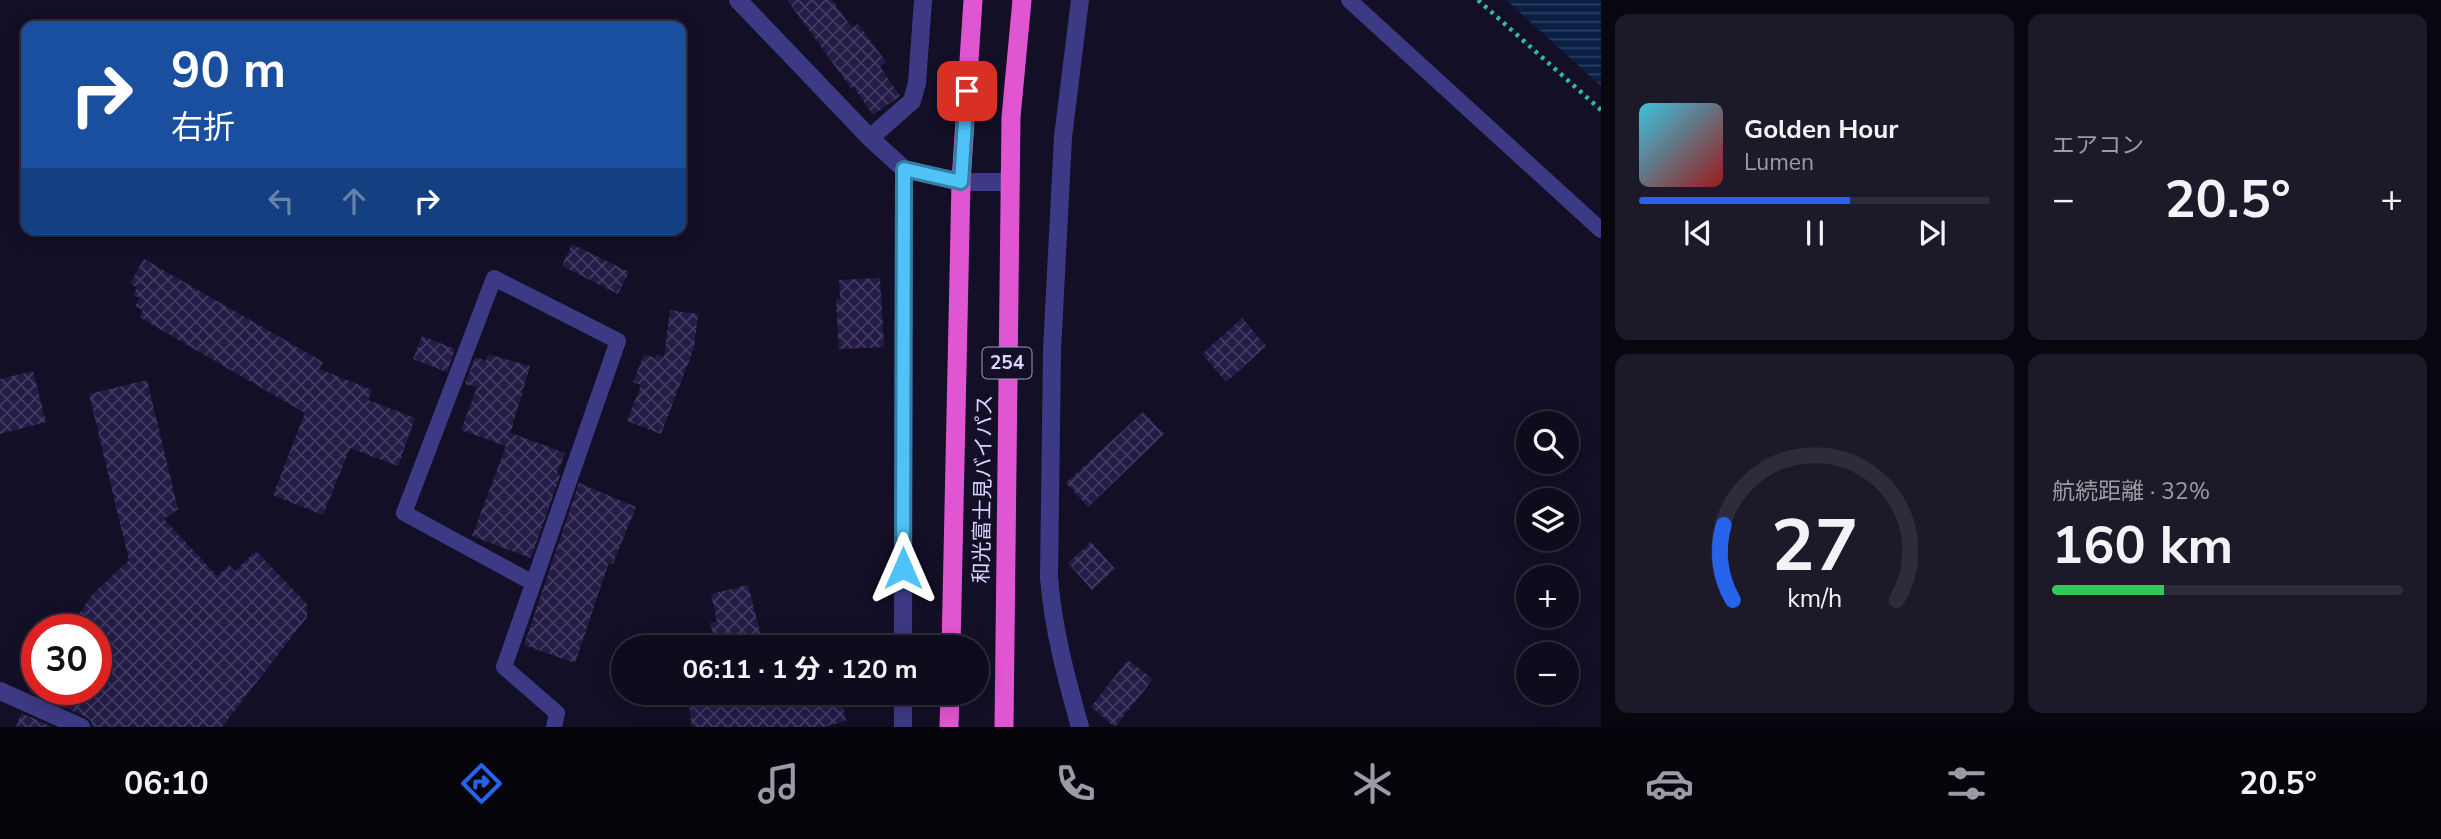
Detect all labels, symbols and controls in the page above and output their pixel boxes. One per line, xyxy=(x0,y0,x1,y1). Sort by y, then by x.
text: 90 m xyxy=(171,37,286,104)
icon: right xyxy=(56,49,147,140)
pin xyxy=(937,61,997,121)
icon: arrive xyxy=(948,72,986,110)
text: 右折 xyxy=(171,106,235,149)
text: Golden Hour xyxy=(1744,112,1899,147)
text: エアコン xyxy=(2052,130,2144,161)
text: Lumen xyxy=(1744,147,1814,178)
text: 20.5° xyxy=(2164,164,2291,235)
text: − xyxy=(2052,174,2075,225)
text: + xyxy=(2380,174,2403,225)
icon: left xyxy=(262,182,300,220)
icon: ahead xyxy=(335,182,373,220)
icon: right xyxy=(408,182,446,220)
icon: previous xyxy=(1679,214,1717,252)
icon: pause xyxy=(1796,214,1834,252)
icon: next xyxy=(1913,214,1951,252)
road number: 254 xyxy=(982,348,1032,378)
street label: 和光富士見バイパス xyxy=(967,394,999,584)
map controls xyxy=(1516,411,1579,705)
button: search xyxy=(1516,411,1579,474)
text: 航続距離 · 32% xyxy=(2052,476,2210,507)
button: layers xyxy=(1516,488,1579,551)
text: 27 xyxy=(1771,496,1858,596)
text: 160 km xyxy=(2052,510,2233,581)
position arrow xyxy=(866,531,940,605)
button: + xyxy=(1516,565,1579,628)
text: km/h xyxy=(1787,581,1842,615)
speed limit sign: 30 xyxy=(21,614,112,705)
button: − xyxy=(1516,642,1579,705)
text: 06:11 · 1 分 · 120 m xyxy=(682,652,918,687)
icon: directions xyxy=(457,759,506,808)
icon: music xyxy=(754,759,803,808)
icon: phone xyxy=(1051,759,1100,808)
icon: climate xyxy=(1348,759,1397,808)
icon: car xyxy=(1645,759,1694,808)
icon: filters xyxy=(1942,759,1991,808)
text: 06:10 xyxy=(124,762,209,805)
text: 20.5° xyxy=(2239,762,2317,805)

